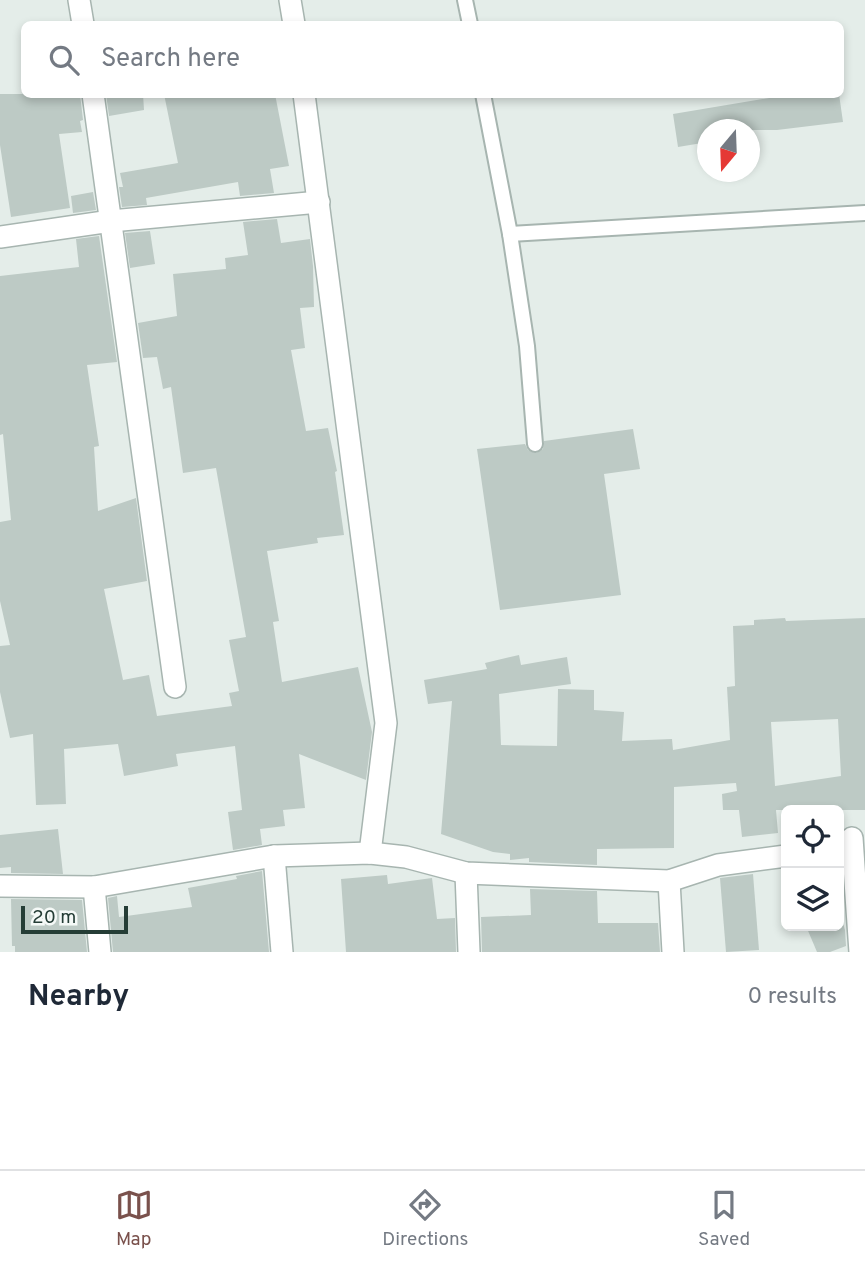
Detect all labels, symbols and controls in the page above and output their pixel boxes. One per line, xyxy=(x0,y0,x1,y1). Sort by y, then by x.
search box xyxy=(21,21,844,98)
icon: search xyxy=(45,41,83,79)
text: Search here xyxy=(101,43,240,76)
north arrow xyxy=(697,119,760,182)
map controls xyxy=(781,805,844,931)
button: locate xyxy=(781,805,844,868)
button: layers xyxy=(781,868,844,931)
scale bar xyxy=(21,903,128,935)
text: 20 m xyxy=(32,906,76,930)
text: Nearby xyxy=(28,979,129,1016)
text: 0 results xyxy=(748,983,837,1012)
tab: Map xyxy=(115,1186,153,1252)
tab: Directions xyxy=(382,1186,469,1252)
tab: Saved xyxy=(698,1186,750,1252)

